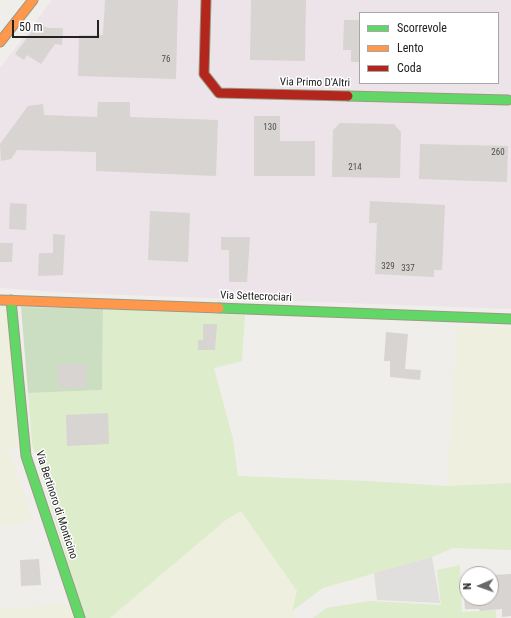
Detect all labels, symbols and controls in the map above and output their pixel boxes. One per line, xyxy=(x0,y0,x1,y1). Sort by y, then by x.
scale bar xyxy=(14,12,101,38)
legend xyxy=(359,12,499,84)
text: 50 m xyxy=(19,20,43,34)
text: Scorrevole xyxy=(397,21,447,35)
text: Lento xyxy=(397,41,424,55)
house number: 76 xyxy=(162,55,170,65)
text: Coda xyxy=(397,61,422,75)
street label: Via Primo D'Altri xyxy=(280,76,350,90)
house number: 130 xyxy=(263,123,277,133)
house number: 260 xyxy=(491,148,505,158)
house number: 214 xyxy=(348,163,362,173)
house number: 329 xyxy=(381,262,395,272)
house number: 337 xyxy=(401,264,415,274)
street label: Via Settecrociari xyxy=(220,289,292,305)
street label: Via Bertinoro di Monticino xyxy=(32,449,80,561)
north arrow xyxy=(459,566,499,606)
text: N xyxy=(461,583,474,590)

